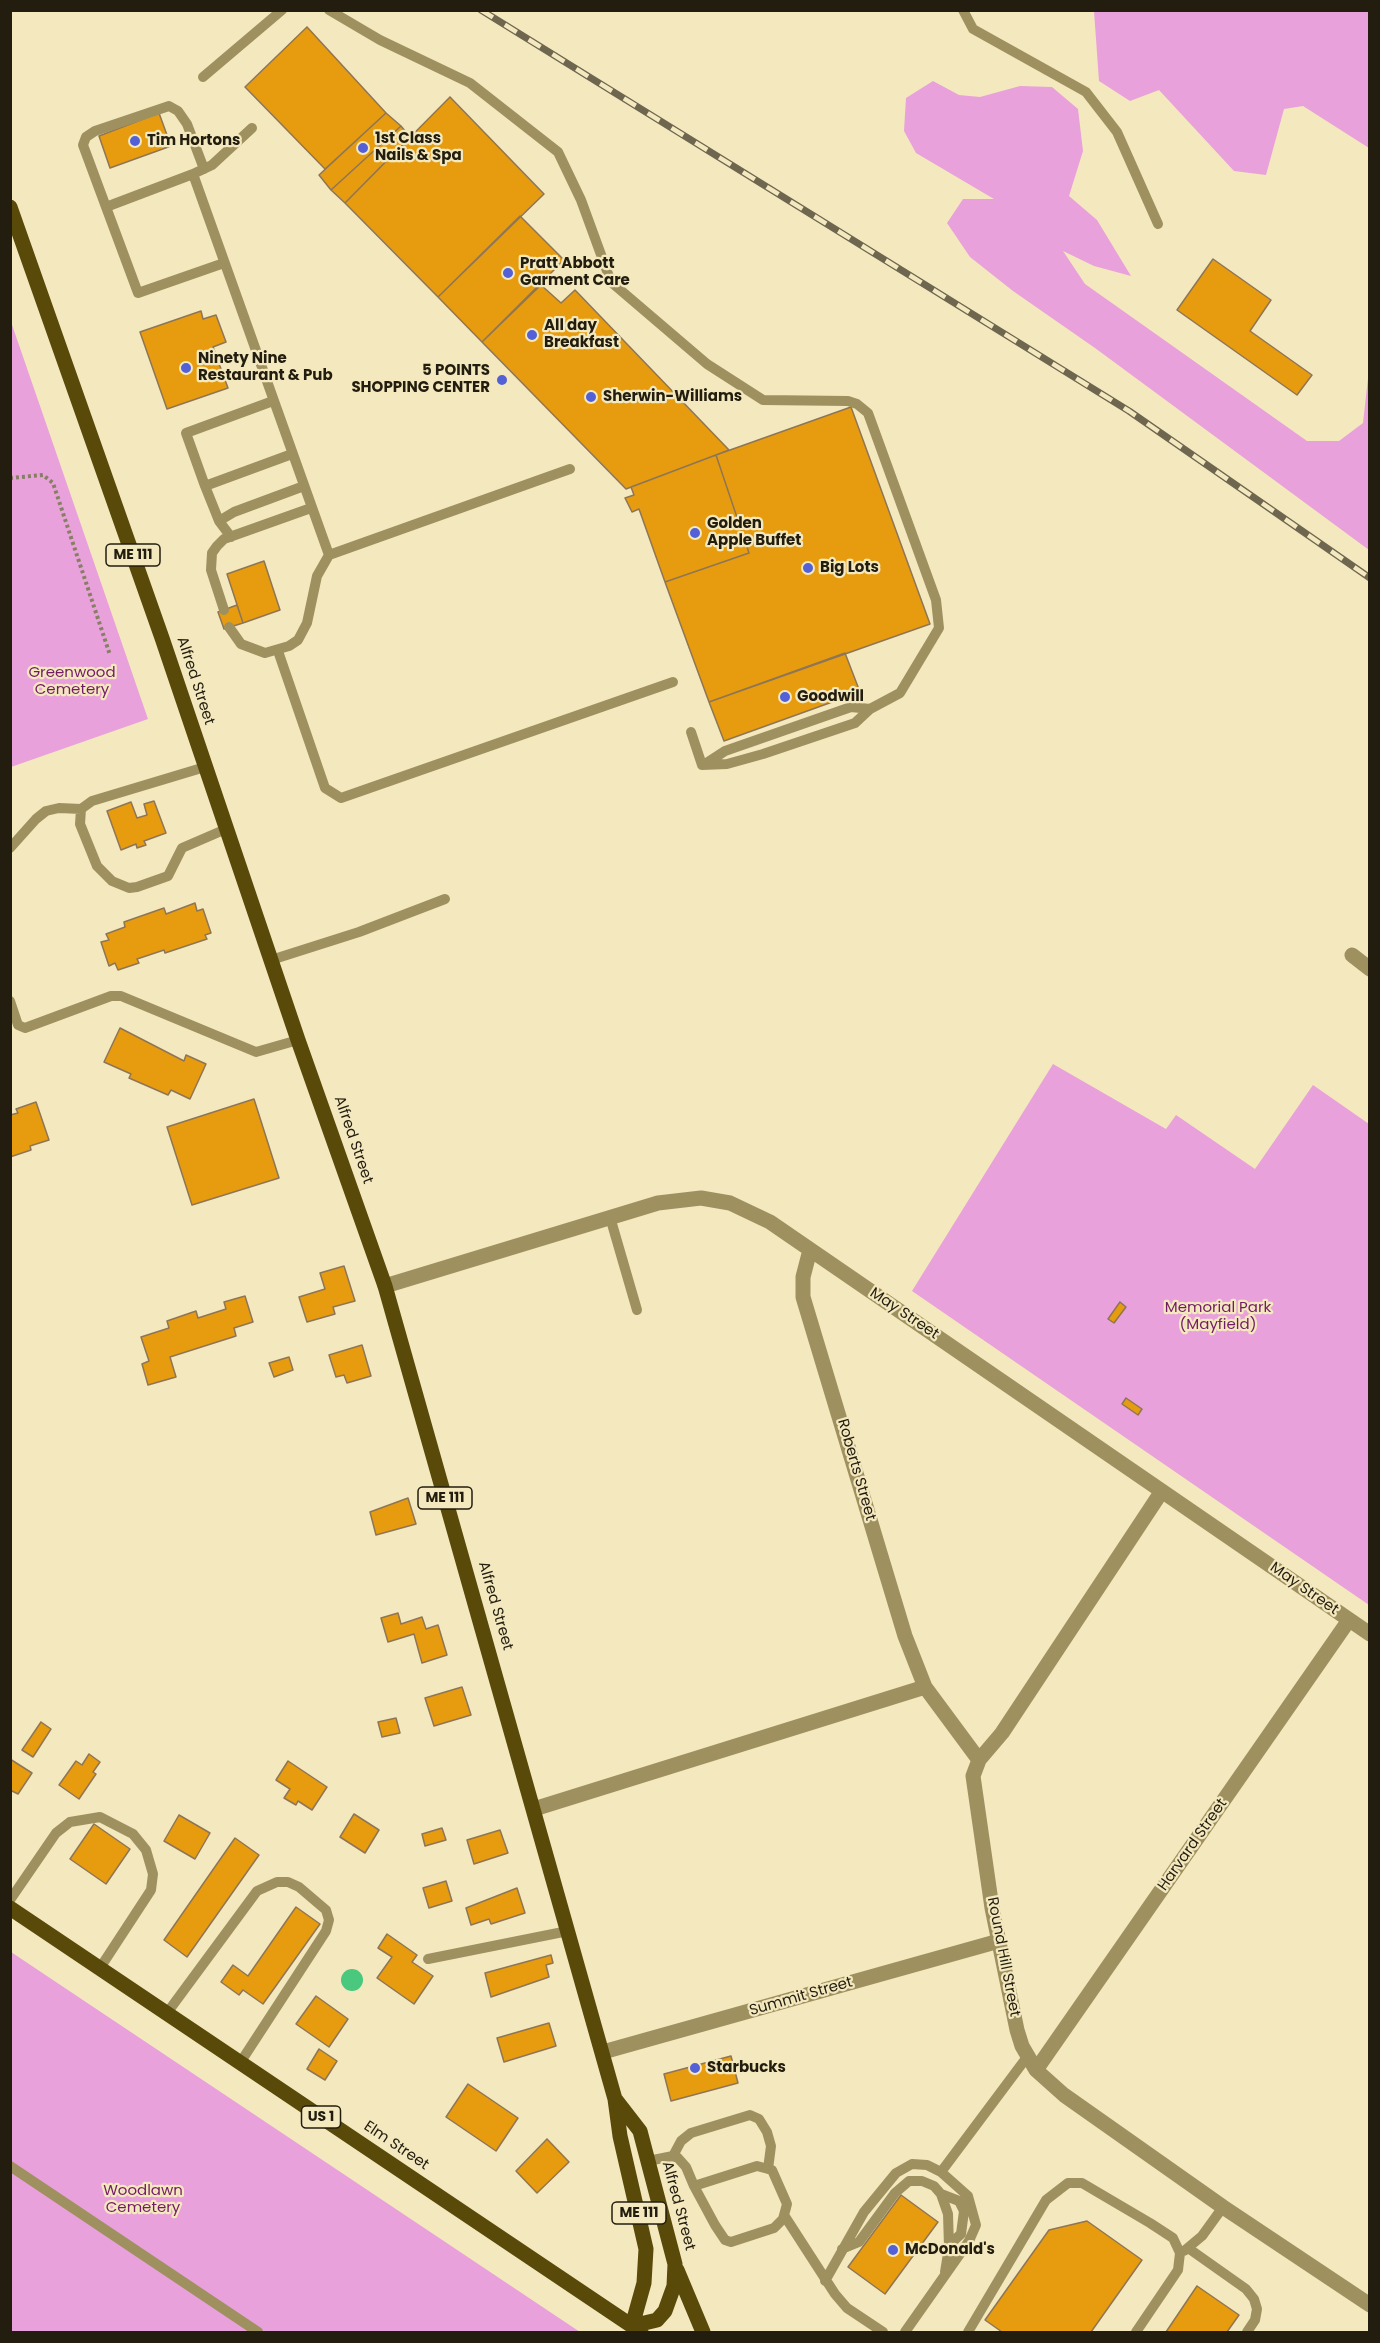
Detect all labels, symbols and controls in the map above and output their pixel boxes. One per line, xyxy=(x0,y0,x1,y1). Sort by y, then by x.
place label: 1st Class Nails & Spa xyxy=(375,130,462,165)
place label: Tim Hortons xyxy=(147,132,240,150)
marker: Tim Hortons xyxy=(128,134,142,148)
marker: 1st Class Nails & Spa xyxy=(356,141,370,155)
place label: Pratt Abbott Garment Care xyxy=(520,255,630,290)
marker: Pratt Abbott Garment Care xyxy=(501,266,515,280)
place label: All day Breakfast xyxy=(544,317,619,352)
marker: All day Breakfast xyxy=(525,328,539,342)
place label: Ninety Nine Restaurant & Pub xyxy=(198,350,333,385)
marker: Ninety Nine Restaurant & Pub xyxy=(179,361,193,375)
place label: 5 POINTS SHOPPING CENTER xyxy=(351,362,490,397)
marker: 5 POINTS SHOPPING CENTER xyxy=(495,373,509,387)
place label: Sherwin-Williams xyxy=(603,388,742,406)
marker: Sherwin-Williams xyxy=(584,390,598,404)
place label: Golden Apple Buffet xyxy=(707,515,801,550)
marker: Golden Apple Buffet xyxy=(688,526,702,540)
road number: ME 111 xyxy=(106,544,160,566)
place label: Big Lots xyxy=(820,559,879,577)
marker: Big Lots xyxy=(801,561,815,575)
street label: Alfred Street xyxy=(172,635,218,727)
park label: Greenwood Cemetery xyxy=(28,664,116,699)
place label: Goodwill xyxy=(797,688,864,706)
marker: Goodwill xyxy=(778,690,792,704)
street label: Alfred Street xyxy=(330,1094,376,1186)
street label: May Street xyxy=(866,1284,942,1344)
park label: Memorial Park (Mayfield) xyxy=(1165,1299,1271,1334)
street label: Roberts Street xyxy=(833,1417,879,1523)
road number: ME 111 xyxy=(418,1487,472,1509)
street label: Alfred Street xyxy=(474,1559,516,1653)
street label: May Street xyxy=(1266,1559,1342,1619)
street label: Harvard Street xyxy=(1155,1795,1231,1895)
street label: Round Hill Street xyxy=(983,1896,1023,2018)
street label: Summit Street xyxy=(747,1974,855,2020)
place label: Starbucks xyxy=(707,2059,786,2077)
marker: Starbucks xyxy=(688,2061,702,2075)
road number: US 1 xyxy=(302,2106,340,2128)
street label: Elm Street xyxy=(360,2118,432,2174)
street label: Alfred Street xyxy=(657,2159,699,2253)
park label: Woodlawn Cemetery xyxy=(103,2182,183,2217)
road number: ME 111 xyxy=(612,2202,666,2224)
place label: McDonald's xyxy=(905,2241,995,2259)
marker: McDonald's xyxy=(886,2243,900,2257)

